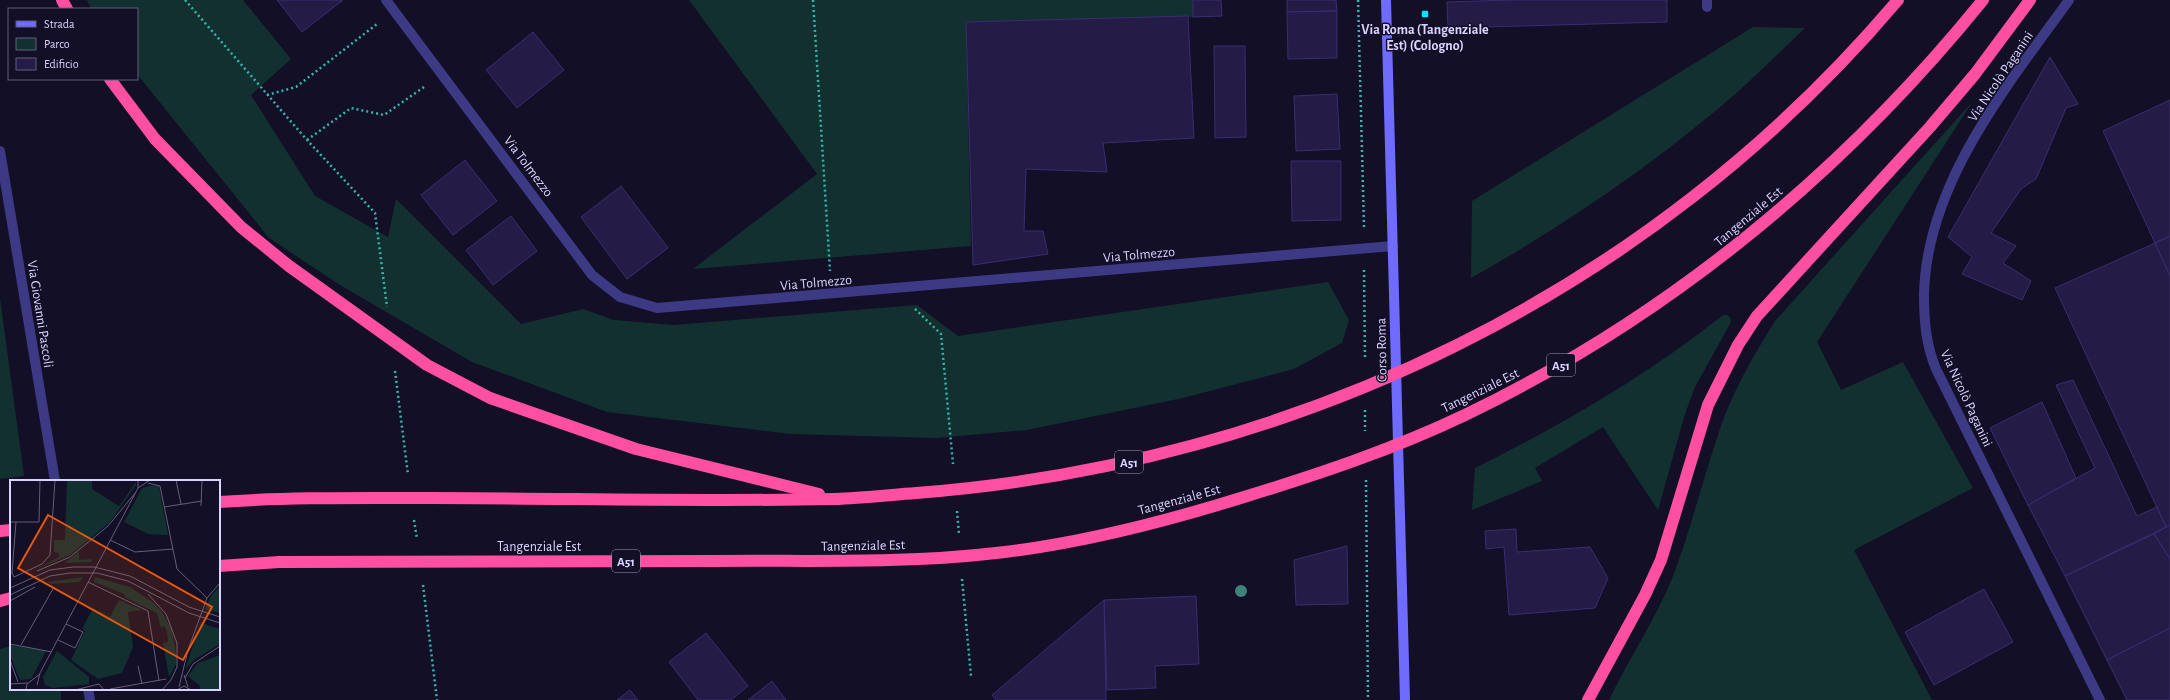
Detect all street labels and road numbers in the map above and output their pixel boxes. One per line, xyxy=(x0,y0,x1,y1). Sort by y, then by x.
street label: Via Nicolò Paganini xyxy=(1966,29,2036,124)
street label: Via Tolmezzo xyxy=(501,134,556,200)
street label: Tangenziale Est xyxy=(1712,184,1786,249)
street label: Via Tolmezzo xyxy=(1103,245,1176,265)
street label: Via Giovanni Pascoli xyxy=(25,260,55,369)
street label: Via Tolmezzo xyxy=(780,273,853,293)
street label: Corso Roma xyxy=(1374,317,1390,382)
street label: Via Nicolò Paganini xyxy=(1937,348,1995,449)
road number: A51 xyxy=(1547,354,1575,376)
street label: Tangenziale Est xyxy=(1440,366,1522,416)
road number: A51 xyxy=(1115,451,1143,473)
street label: Tangenziale Est xyxy=(1137,482,1222,518)
street label: Tangenziale Est xyxy=(821,538,906,554)
street label: Tangenziale Est xyxy=(497,540,582,554)
road number: A51 xyxy=(612,550,640,572)

